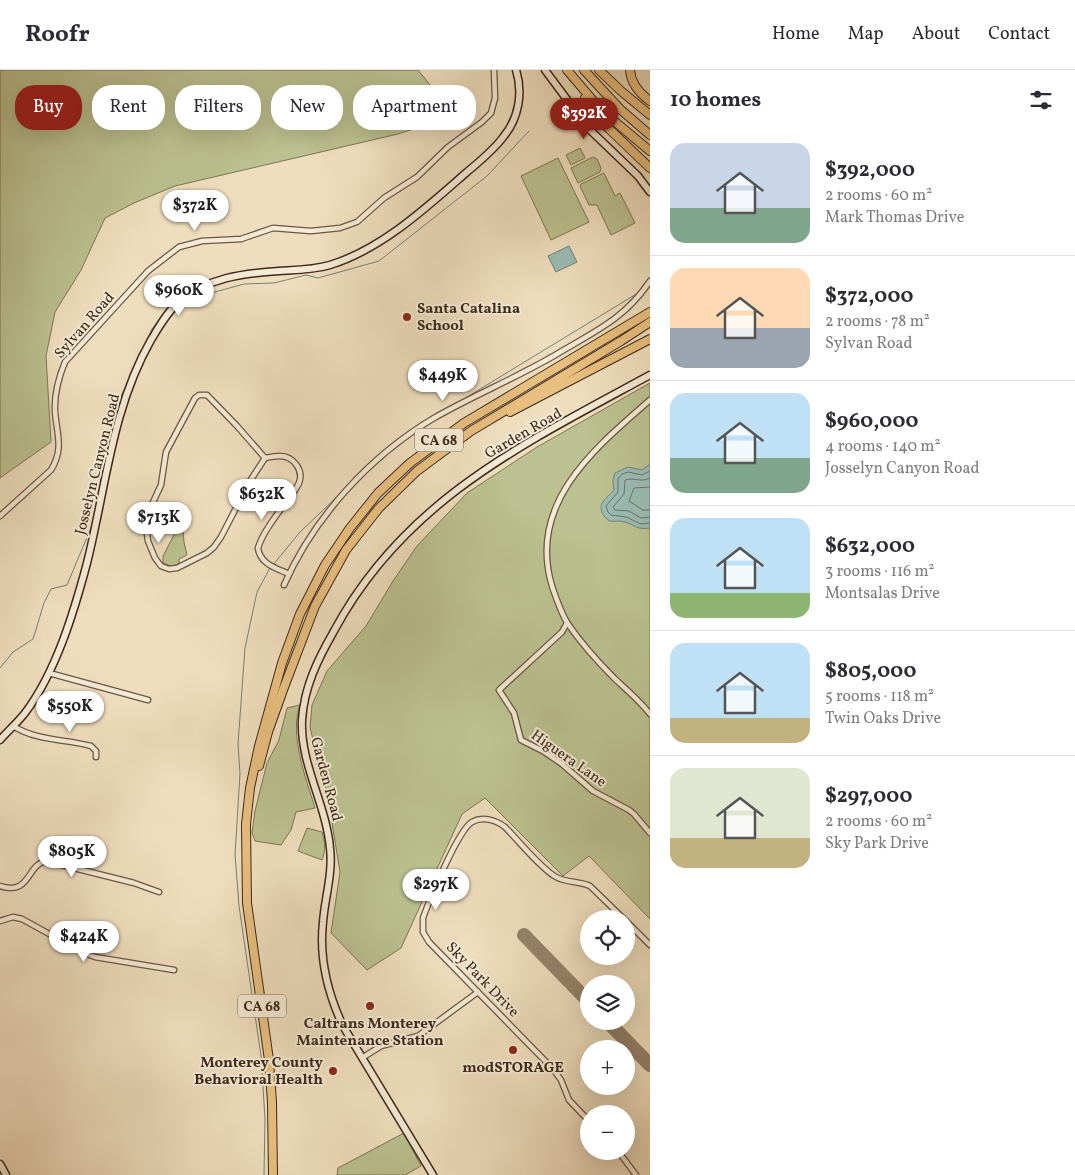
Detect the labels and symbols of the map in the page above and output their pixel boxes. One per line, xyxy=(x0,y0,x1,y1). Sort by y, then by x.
pin: $392K xyxy=(549,98,619,140)
pin: $372K xyxy=(160,190,230,232)
pin: $960K xyxy=(144,274,214,317)
street label: Sylvan Road xyxy=(50,288,120,364)
place label: Santa Catalina School xyxy=(417,299,520,337)
marker: Santa Catalina School xyxy=(401,311,413,323)
pin: $449K xyxy=(408,360,478,402)
street label: Josselyn Canyon Road xyxy=(71,392,126,537)
street label: Garden Road xyxy=(481,404,566,465)
road number: CA 68 xyxy=(415,428,463,452)
pin: $632K xyxy=(227,478,297,521)
pin: $713K xyxy=(124,502,194,544)
pin: $550K xyxy=(35,690,105,733)
street label: Higuera Lane xyxy=(526,725,610,793)
street label: Garden Road xyxy=(304,735,347,824)
pin: $805K xyxy=(37,836,107,878)
pin: $297K xyxy=(401,868,471,911)
pin: $424K xyxy=(49,920,119,963)
street label: Sky Park Drive xyxy=(441,938,523,1022)
road number: CA 68 xyxy=(238,994,286,1018)
marker: Caltrans Monterey Maintenance Station xyxy=(364,1000,376,1012)
place label: Caltrans Monterey Maintenance Station xyxy=(296,1014,444,1052)
marker: modSTORAGE xyxy=(507,1044,519,1056)
place label: Monterey County Behavioral Health xyxy=(194,1053,324,1091)
place label: modSTORAGE xyxy=(462,1058,564,1079)
marker: Monterey County Behavioral Health xyxy=(327,1065,339,1077)

